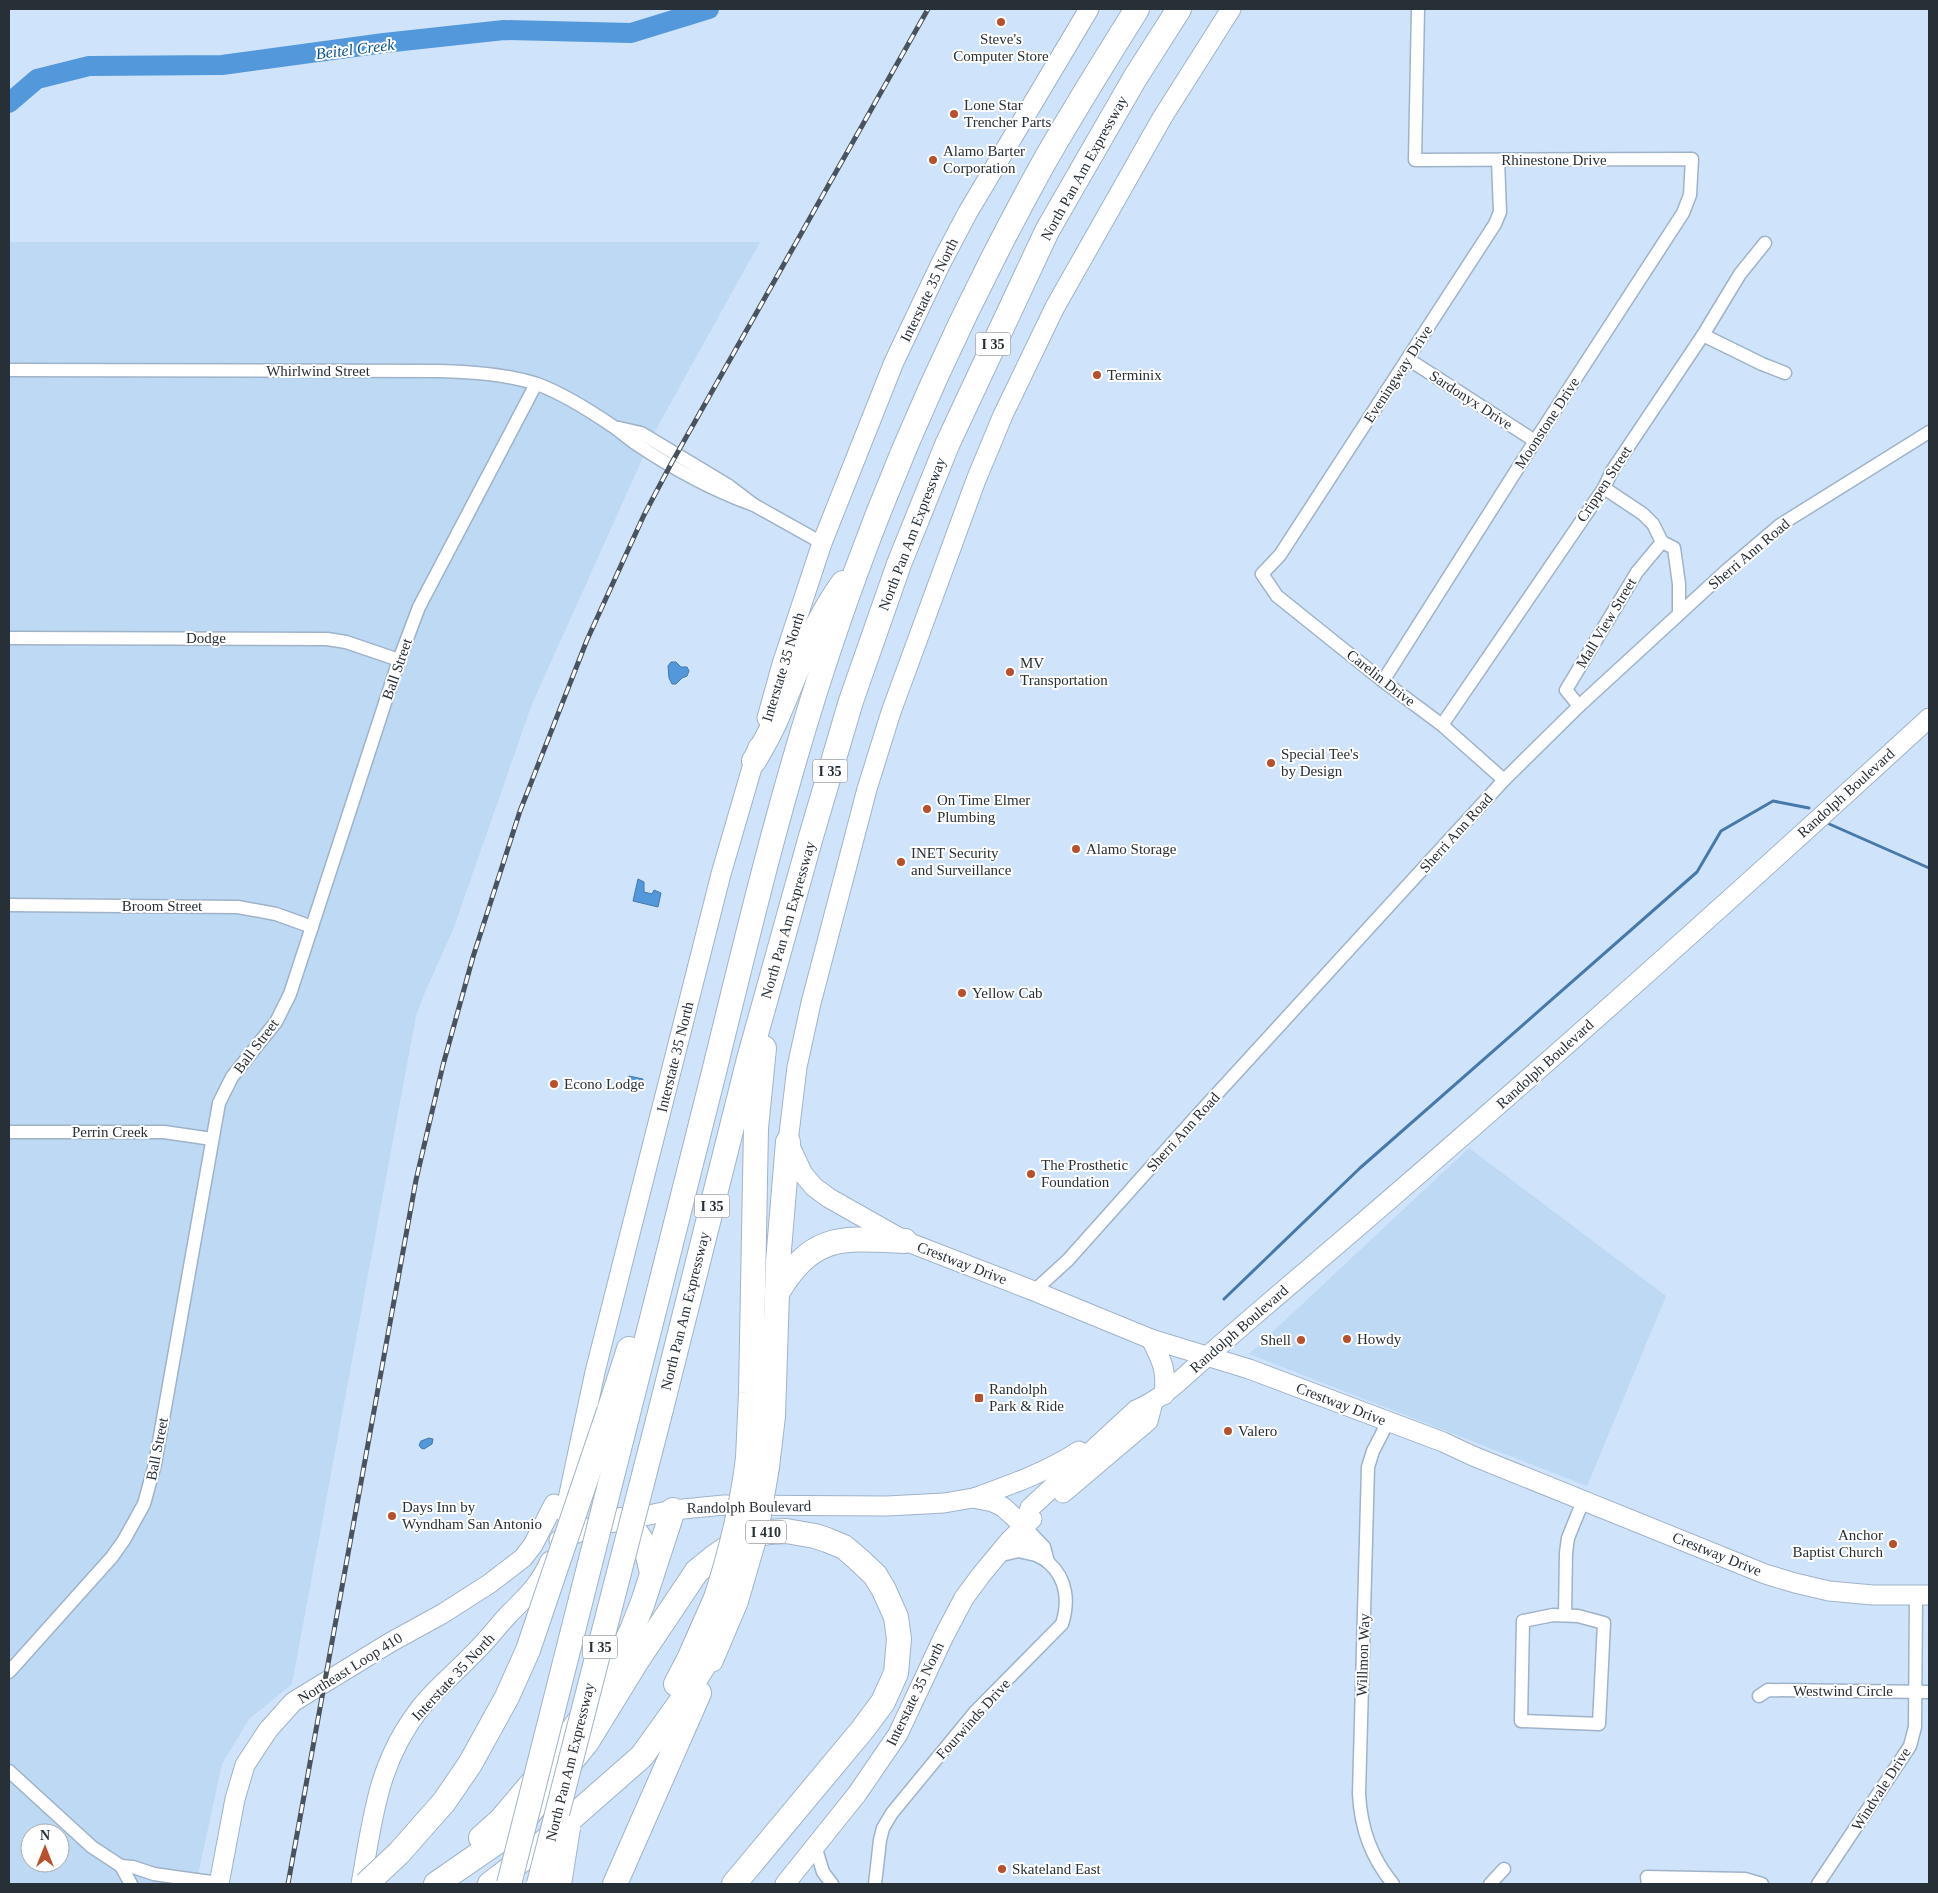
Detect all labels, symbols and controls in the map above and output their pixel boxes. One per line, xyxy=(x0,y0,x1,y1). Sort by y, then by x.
marker: Steve's Computer Store xyxy=(995,16,1007,28)
place label: Steve's Computer Store xyxy=(953,31,1049,64)
water label: Beitel Creek xyxy=(315,36,396,62)
street label: North Pan Am Expressway xyxy=(1038,92,1131,243)
place label: Lone Star Trencher Parts xyxy=(964,97,1052,130)
marker: Lone Star Trencher Parts xyxy=(948,108,960,120)
place label: Alamo Barter Corporation xyxy=(943,143,1025,176)
street label: Rhinestone Drive xyxy=(1501,152,1607,168)
marker: Alamo Barter Corporation xyxy=(927,154,939,166)
street label: Interstate 35 North xyxy=(897,235,961,344)
street label: Eveningway Drive xyxy=(1361,322,1436,426)
road number: I 35 xyxy=(976,332,1010,356)
street label: Whirlwind Street xyxy=(266,363,371,379)
place label: Terminix xyxy=(1107,367,1162,383)
street label: Sardonyx Drive xyxy=(1427,367,1516,433)
marker: Terminix xyxy=(1091,369,1103,381)
street label: Moonstone Drive xyxy=(1512,374,1583,472)
street label: Crippen Street xyxy=(1574,442,1635,525)
street label: North Pan Am Expressway xyxy=(875,455,949,613)
street label: Sherri Ann Road xyxy=(1705,515,1793,593)
street label: Mall View Street xyxy=(1573,574,1640,671)
street label: Interstate 35 North xyxy=(759,610,807,724)
street label: Dodge xyxy=(186,630,226,646)
street label: Ball Street xyxy=(379,635,415,702)
street label: Carelin Drive xyxy=(1344,646,1419,710)
place label: MV Transportation xyxy=(1020,655,1108,688)
marker: MV Transportation xyxy=(1004,666,1016,678)
street label: Randolph Boulevard xyxy=(1794,745,1898,841)
place label: Special Tee's by Design xyxy=(1281,746,1359,779)
marker: Special Tee's by Design xyxy=(1265,757,1277,769)
road number: I 35 xyxy=(812,759,848,782)
street label: Sherri Ann Road xyxy=(1416,790,1496,876)
place label: On Time Elmer Plumbing xyxy=(937,792,1030,825)
marker: On Time Elmer Plumbing xyxy=(921,803,933,815)
street label: North Pan Am Expressway xyxy=(758,839,818,1001)
place label: Alamo Storage xyxy=(1086,841,1177,857)
marker: Alamo Storage xyxy=(1070,843,1082,855)
place label: INET Security and Surveillance xyxy=(911,845,1012,878)
marker: INET Security and Surveillance xyxy=(895,856,907,868)
street label: Broom Street xyxy=(122,898,203,914)
place label: Yellow Cab xyxy=(972,985,1043,1001)
marker: Yellow Cab xyxy=(956,987,968,999)
street label: Interstate 35 North xyxy=(654,1000,697,1114)
street label: Ball Street xyxy=(230,1015,282,1076)
street label: Randolph Boulevard xyxy=(1493,1016,1597,1112)
place label: Econo Lodge xyxy=(564,1076,645,1092)
marker: Econo Lodge xyxy=(548,1078,560,1090)
street label: Sherri Ann Road xyxy=(1143,1089,1223,1175)
street label: Perrin Creek xyxy=(72,1124,149,1140)
place label: The Prosthetic Foundation xyxy=(1041,1157,1128,1190)
marker: The Prosthetic Foundation xyxy=(1025,1168,1037,1180)
road number: I 35 xyxy=(694,1194,730,1218)
street label: North Pan Am Expressway xyxy=(658,1230,713,1392)
street label: Crestway Drive xyxy=(915,1239,1009,1288)
street label: Randolph Boulevard xyxy=(1187,1282,1292,1376)
place label: Howdy xyxy=(1357,1331,1402,1347)
place label: Shell xyxy=(1260,1332,1291,1348)
marker: Howdy xyxy=(1341,1333,1353,1345)
marker: Shell xyxy=(1295,1334,1307,1346)
street label: Crestway Drive xyxy=(1294,1380,1388,1429)
place label: Randolph Park & Ride xyxy=(989,1381,1064,1414)
marker: Randolph Park & Ride xyxy=(973,1392,985,1404)
street label: Ball Street xyxy=(143,1415,171,1482)
place label: Valero xyxy=(1238,1423,1277,1439)
marker: Valero xyxy=(1222,1425,1234,1437)
street label: Randolph Boulevard xyxy=(687,1498,812,1516)
place label: Days Inn by Wyndham San Antonio xyxy=(402,1499,542,1532)
marker: Days Inn by Wyndham San Antonio xyxy=(386,1510,398,1522)
road number: I 410 xyxy=(746,1520,786,1544)
place label: Anchor Baptist Church xyxy=(1793,1527,1883,1560)
street label: Crestway Drive xyxy=(1670,1529,1764,1579)
marker: Anchor Baptist Church xyxy=(1887,1538,1899,1550)
street label: Willmon Way xyxy=(1354,1613,1372,1697)
street label: Northeast Loop 410 xyxy=(295,1629,405,1707)
street label: Interstate 35 North xyxy=(409,1630,498,1724)
road number: I 35 xyxy=(582,1635,618,1658)
street label: Interstate 35 North xyxy=(883,1639,947,1748)
street label: Fourwinds Drive xyxy=(933,1675,1013,1762)
street label: North Pan Am Expressway xyxy=(543,1681,598,1843)
street label: Westwind Circle xyxy=(1793,1683,1893,1699)
street label: Windvale Drive xyxy=(1848,1744,1914,1833)
north arrow xyxy=(20,1823,70,1873)
text: N xyxy=(40,1828,50,1843)
place label: Skateland East xyxy=(1012,1861,1102,1877)
marker: Skateland East xyxy=(996,1863,1008,1875)

